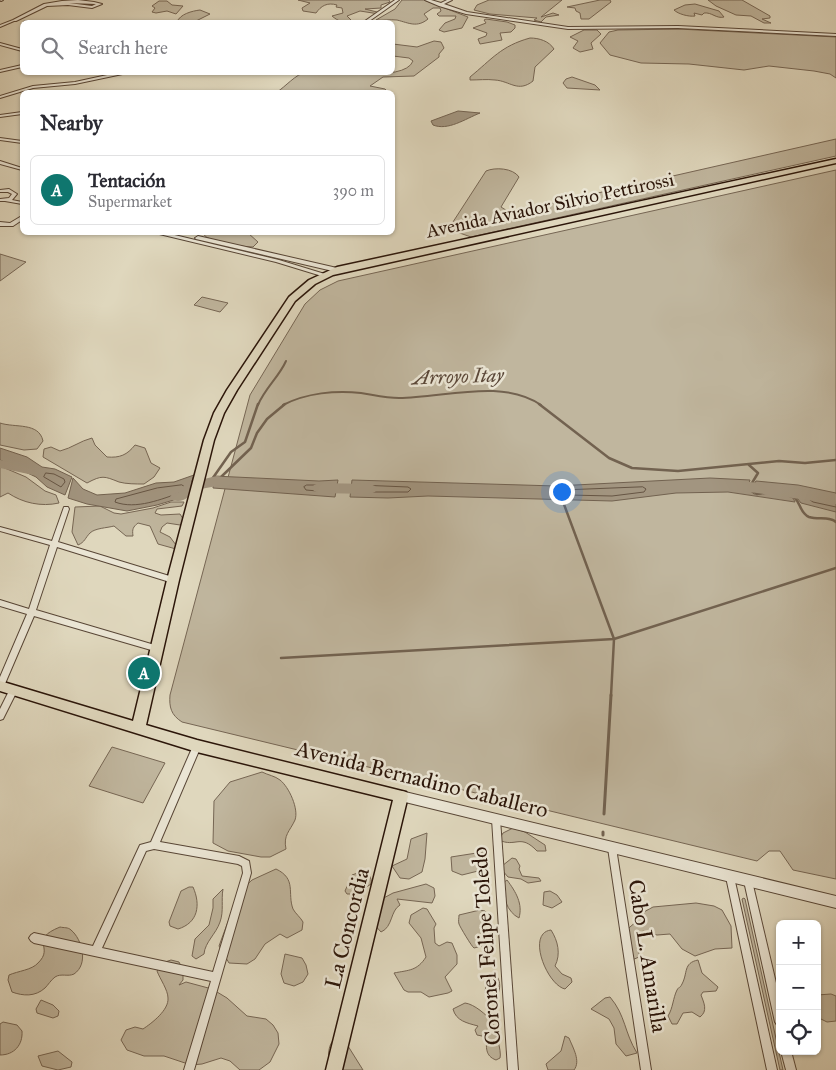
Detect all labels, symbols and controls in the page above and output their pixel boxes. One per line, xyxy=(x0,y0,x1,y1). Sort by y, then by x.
search box xyxy=(20,20,395,75)
icon: search xyxy=(38,34,66,62)
text: Search here xyxy=(78,36,168,59)
text: Nearby xyxy=(40,110,103,136)
street label: Avenida Aviador Silvio Pettirossi xyxy=(423,167,676,243)
text: Tentación xyxy=(88,169,165,192)
text: A xyxy=(52,181,62,200)
text: 390 m xyxy=(333,181,374,200)
text: Supermarket xyxy=(88,192,172,211)
water label: Arroyo Itay xyxy=(410,362,506,390)
your location xyxy=(549,479,575,505)
pin: A xyxy=(128,654,160,692)
street label: Avenida Bernadino Caballero xyxy=(292,734,551,823)
street label: Coronel Felipe Toledo xyxy=(466,846,506,1046)
street label: La Concordia xyxy=(319,864,375,991)
street label: Cabo L. Amarilla xyxy=(623,878,674,1035)
map controls xyxy=(776,920,821,1055)
button: + xyxy=(776,920,821,965)
button: − xyxy=(776,965,821,1010)
button: locate xyxy=(776,1010,821,1055)

